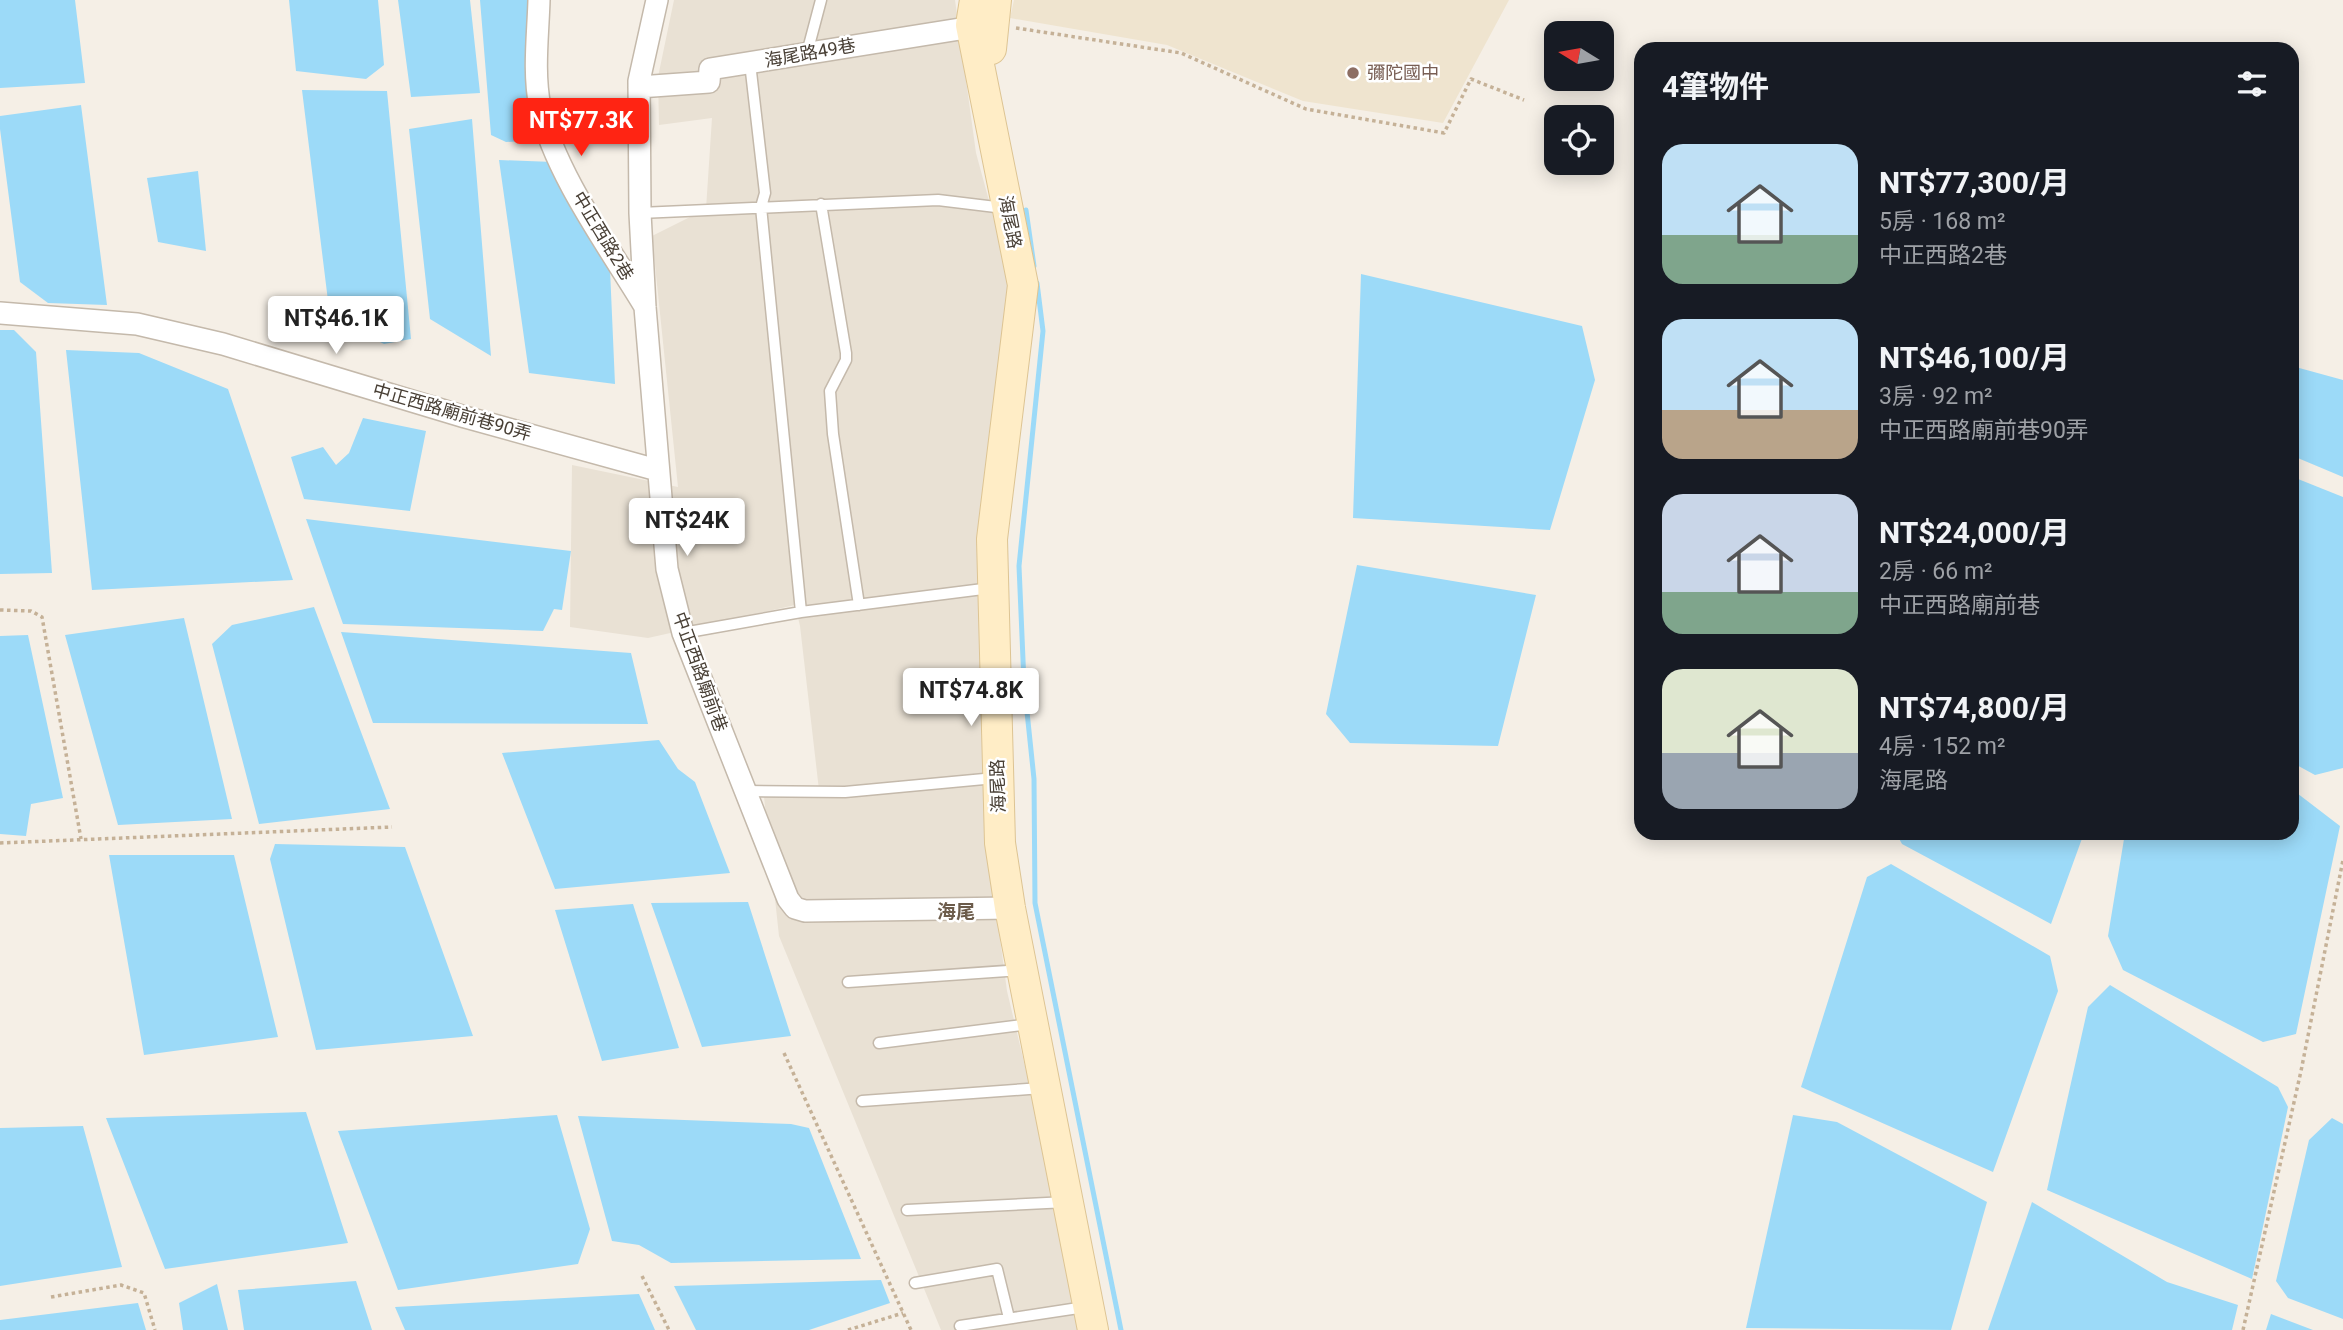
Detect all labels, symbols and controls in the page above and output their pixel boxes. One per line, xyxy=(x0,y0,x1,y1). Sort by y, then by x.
north arrow xyxy=(1544,21,1614,91)
map controls xyxy=(1544,21,1614,175)
street label: 海尾路49巷 xyxy=(763,34,857,71)
place label: 彌陀國中 xyxy=(1367,62,1439,83)
marker: 彌陀國中 xyxy=(1345,65,1361,81)
icon: filters xyxy=(2233,65,2271,103)
text: 4筆物件 xyxy=(1662,69,1769,104)
pin: NT$77.3K xyxy=(509,99,653,158)
button: locate xyxy=(1544,105,1614,175)
text: NT$77.3K xyxy=(529,107,633,134)
text: NT$77,300/月 xyxy=(1879,165,2070,200)
icon: home xyxy=(1718,172,1802,256)
street label: 中正西路2巷 xyxy=(569,187,638,284)
street label: 海尾路 xyxy=(995,193,1026,250)
text: 5房 · 168 m² xyxy=(1879,208,2005,235)
text: 中正西路2巷 xyxy=(1879,242,2007,269)
pin: NT$46.1K xyxy=(264,296,408,356)
text: NT$46.1K xyxy=(284,305,388,332)
text: NT$46,100/月 xyxy=(1879,340,2070,375)
icon: home xyxy=(1718,347,1802,431)
street label: 中正西路廟前巷90弄 xyxy=(370,379,534,444)
text: 3房 · 92 m² xyxy=(1879,383,1993,410)
text: 中正西路廟前巷90弄 xyxy=(1879,417,2089,444)
pin: NT$24K xyxy=(630,498,744,558)
text: NT$24K xyxy=(645,507,729,534)
text: NT$24,000/月 xyxy=(1879,515,2070,550)
icon: home xyxy=(1718,522,1802,606)
text: 2房 · 66 m² xyxy=(1879,558,1993,585)
text: 中正西路廟前巷 xyxy=(1879,592,2040,619)
street label: 中正西路廟前巷 xyxy=(669,609,732,735)
pin: NT$74.8K xyxy=(899,668,1043,728)
text: NT$74.8K xyxy=(919,677,1023,704)
text: NT$74,800/月 xyxy=(1879,690,2070,725)
icon: home xyxy=(1718,697,1802,781)
text: 4房 · 152 m² xyxy=(1879,733,2005,760)
street label: 海尾路 xyxy=(986,759,1009,813)
text: 海尾路 xyxy=(1879,767,1948,794)
district label: 海尾 xyxy=(937,900,975,923)

